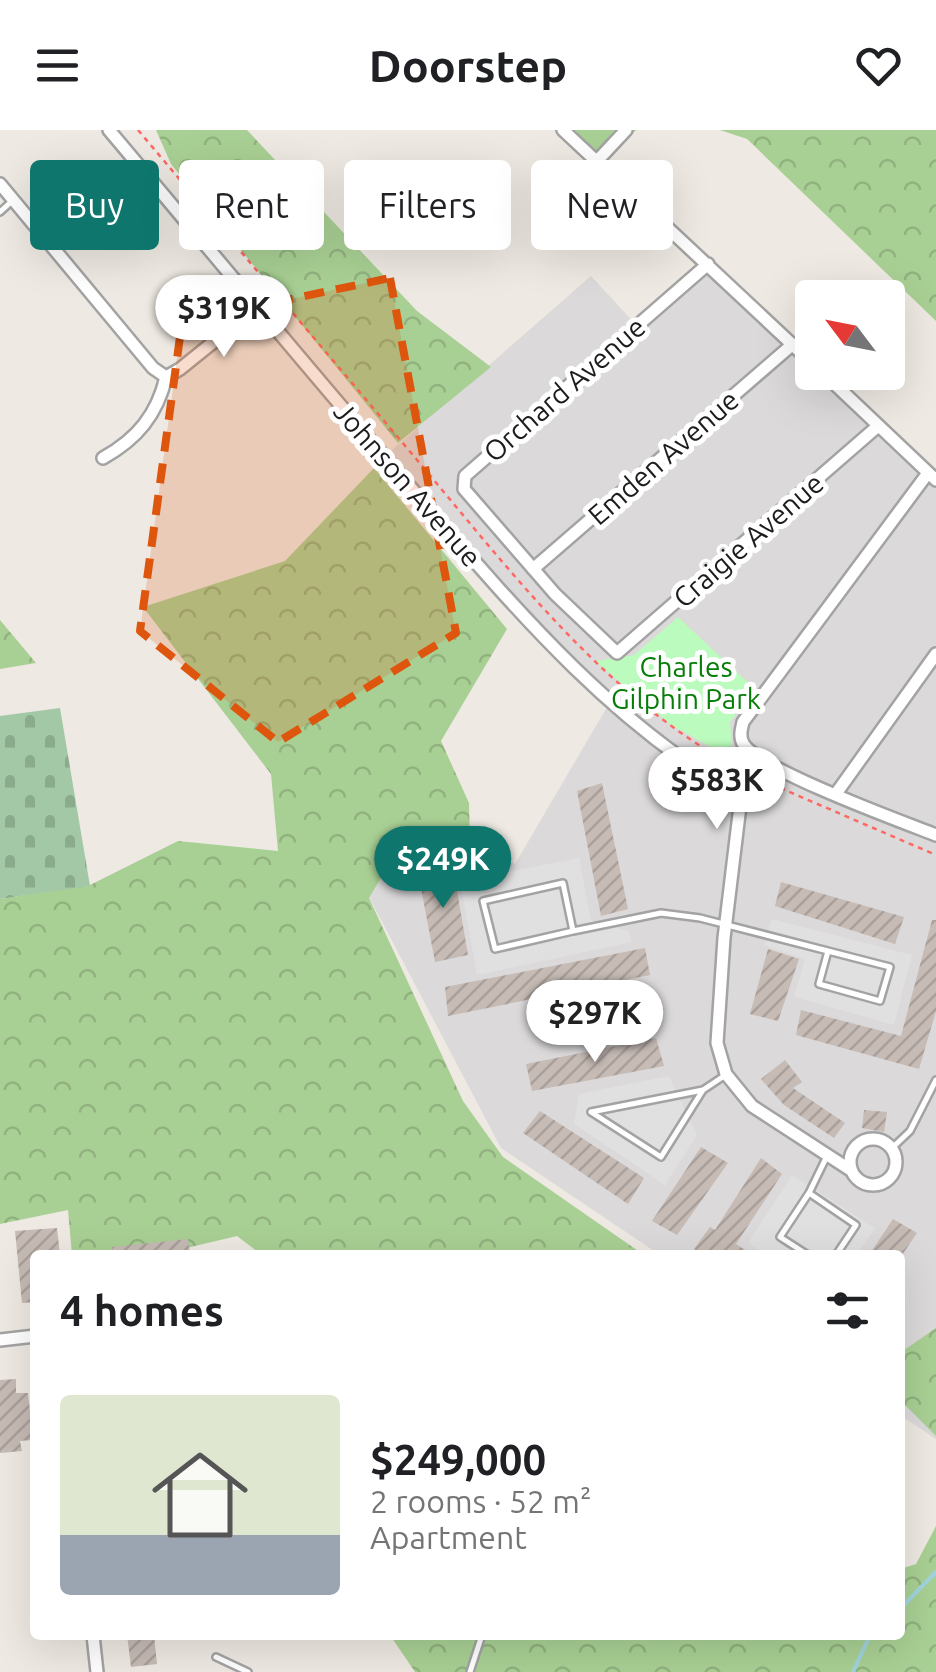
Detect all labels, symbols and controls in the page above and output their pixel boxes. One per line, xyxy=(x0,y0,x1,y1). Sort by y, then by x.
icon: menu xyxy=(30,38,85,93)
icon: heart xyxy=(851,38,906,93)
text: Doorstep xyxy=(369,40,567,91)
chip: Buy xyxy=(30,160,159,250)
chip: Rent xyxy=(179,160,324,250)
chip: Filters xyxy=(344,160,511,250)
chip: New xyxy=(531,160,673,250)
pin: $319K xyxy=(154,275,294,360)
north arrow xyxy=(795,280,905,390)
map controls xyxy=(795,280,905,390)
text: $319K xyxy=(177,289,271,325)
street label: Orchard Avenue xyxy=(477,311,651,467)
street label: Emden Avenue xyxy=(582,383,744,531)
street label: Johnson Avenue xyxy=(328,396,488,572)
street label: Craigie Avenue xyxy=(667,467,829,613)
park label: Charles Gilphin Park xyxy=(611,651,761,714)
pin: $583K xyxy=(647,747,787,832)
text: $583K xyxy=(670,761,764,797)
pin: $249K xyxy=(373,826,513,911)
text: $249K xyxy=(396,840,490,876)
pin: $297K xyxy=(525,980,665,1065)
text: $297K xyxy=(548,994,642,1030)
icon: filters xyxy=(820,1283,875,1338)
text: 4 homes xyxy=(60,1287,224,1334)
icon: home xyxy=(140,1435,260,1555)
text: $249,000 xyxy=(370,1436,546,1483)
text: 2 rooms · 52 m² xyxy=(370,1483,591,1519)
text: Apartment xyxy=(370,1519,527,1555)

